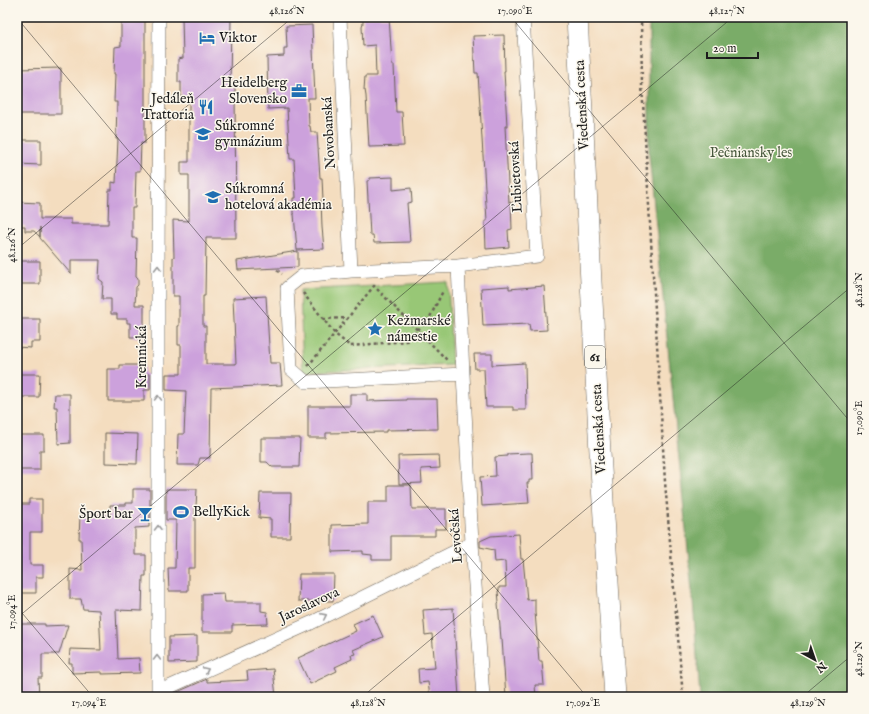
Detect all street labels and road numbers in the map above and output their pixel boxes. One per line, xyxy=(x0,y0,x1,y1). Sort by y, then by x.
street label: Viedenská cesta xyxy=(571,58,593,152)
street label: Novobanská xyxy=(318,96,340,170)
street label: Ľubietovská xyxy=(505,140,527,213)
street label: Kremnická xyxy=(133,324,151,389)
road number: 61 xyxy=(585,346,605,368)
street label: Viedenská cesta xyxy=(588,382,610,476)
street label: Levočská xyxy=(445,507,467,564)
street label: Jaroslavova xyxy=(274,583,343,628)

